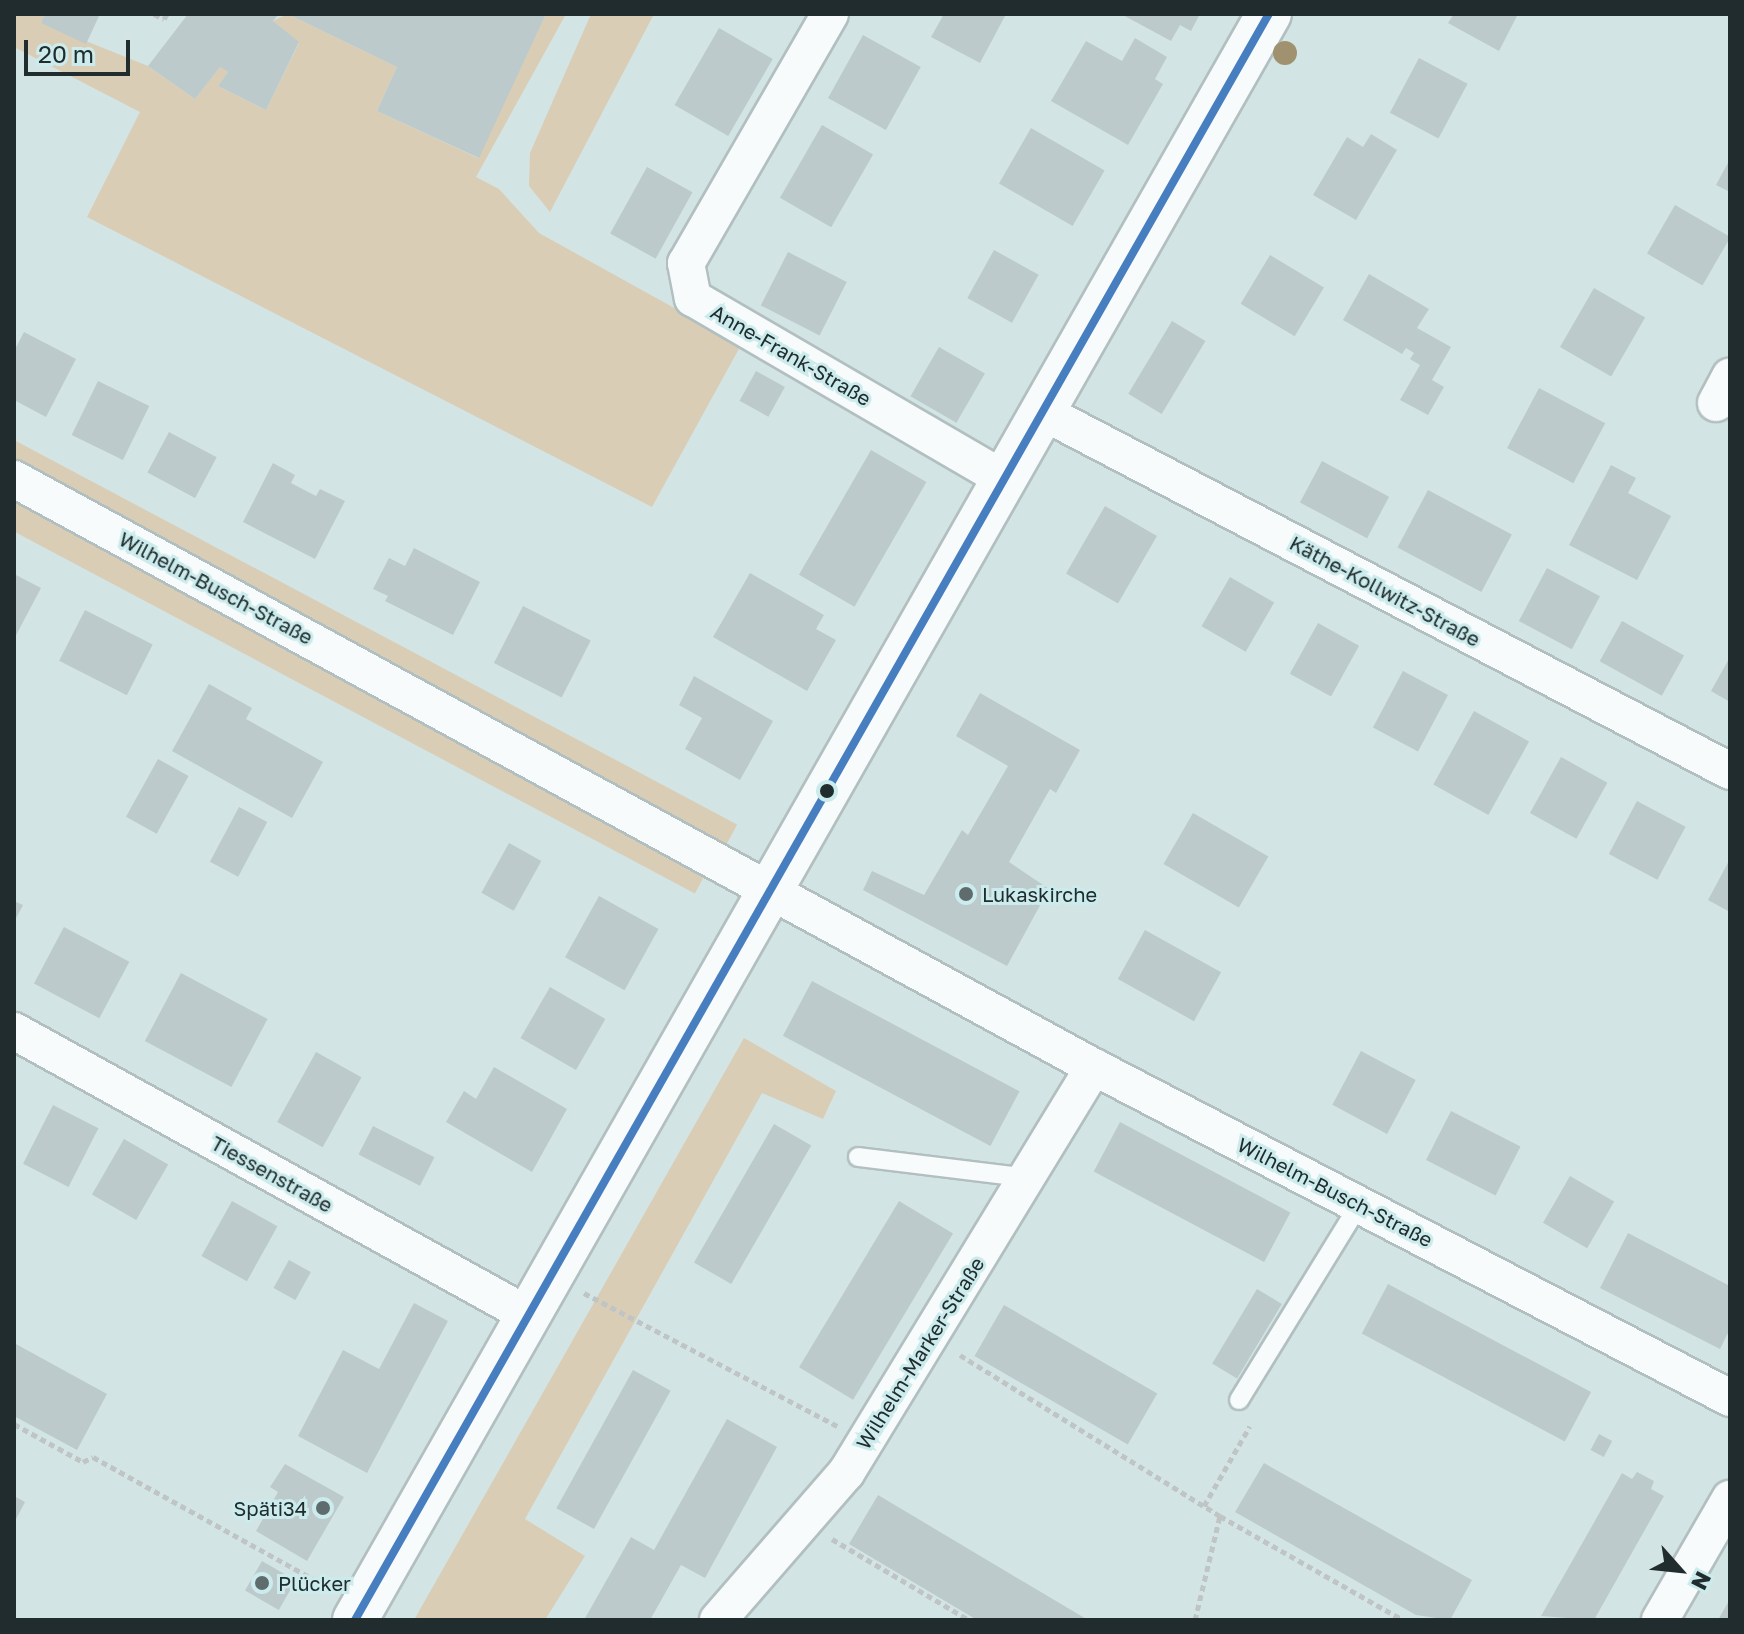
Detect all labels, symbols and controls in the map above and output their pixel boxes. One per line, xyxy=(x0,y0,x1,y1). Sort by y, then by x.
scale bar xyxy=(28,24,134,74)
text: 20 m xyxy=(38,39,94,68)
street label: Anne-Frank-Straße xyxy=(707,299,875,411)
street label: Wilhelm-Busch-Straße xyxy=(115,527,317,649)
street label: Käthe-Kollwitz-Straße xyxy=(1286,531,1484,651)
unlabelled marker xyxy=(819,783,835,799)
place label: Lukaskirche xyxy=(982,882,1097,906)
marker: Lukaskirche xyxy=(957,885,975,903)
street label: Tiessenstraße xyxy=(207,1131,337,1217)
street label: Wilhelm-Busch-Straße xyxy=(1233,1132,1437,1252)
street label: Wilhelm-Marker-Straße xyxy=(851,1252,989,1454)
place label: Späti34 xyxy=(234,1496,307,1520)
marker: Späti34 xyxy=(314,1499,332,1517)
north arrow xyxy=(1640,1530,1720,1610)
text: N xyxy=(1686,1568,1718,1595)
place label: Plücker xyxy=(278,1571,351,1595)
marker: Plücker xyxy=(253,1574,271,1592)

